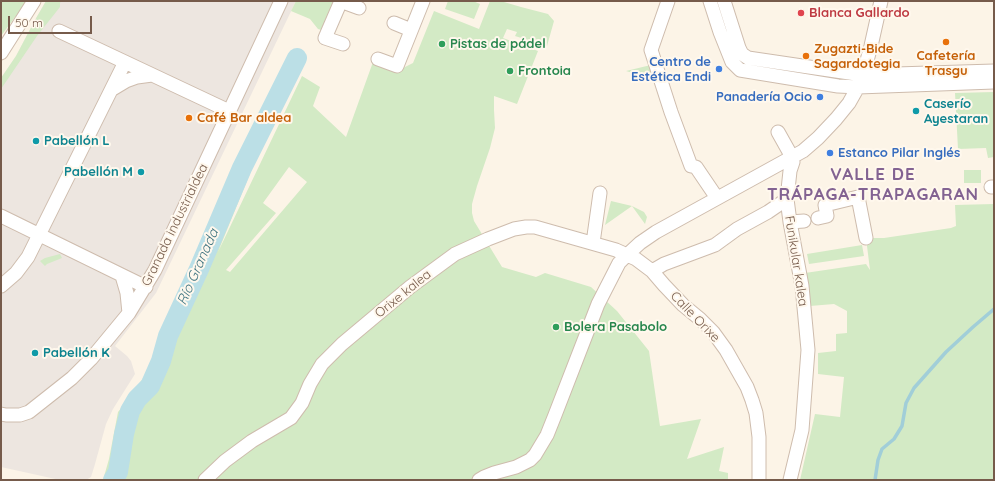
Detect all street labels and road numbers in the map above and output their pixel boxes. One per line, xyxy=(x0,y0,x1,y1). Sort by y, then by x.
street label: Granada industrialdea xyxy=(139,161,211,289)
street label: Funikular kalea xyxy=(781,215,811,307)
street label: Orixe kalea xyxy=(372,267,434,321)
street label: Calle Orixe xyxy=(667,288,723,346)

